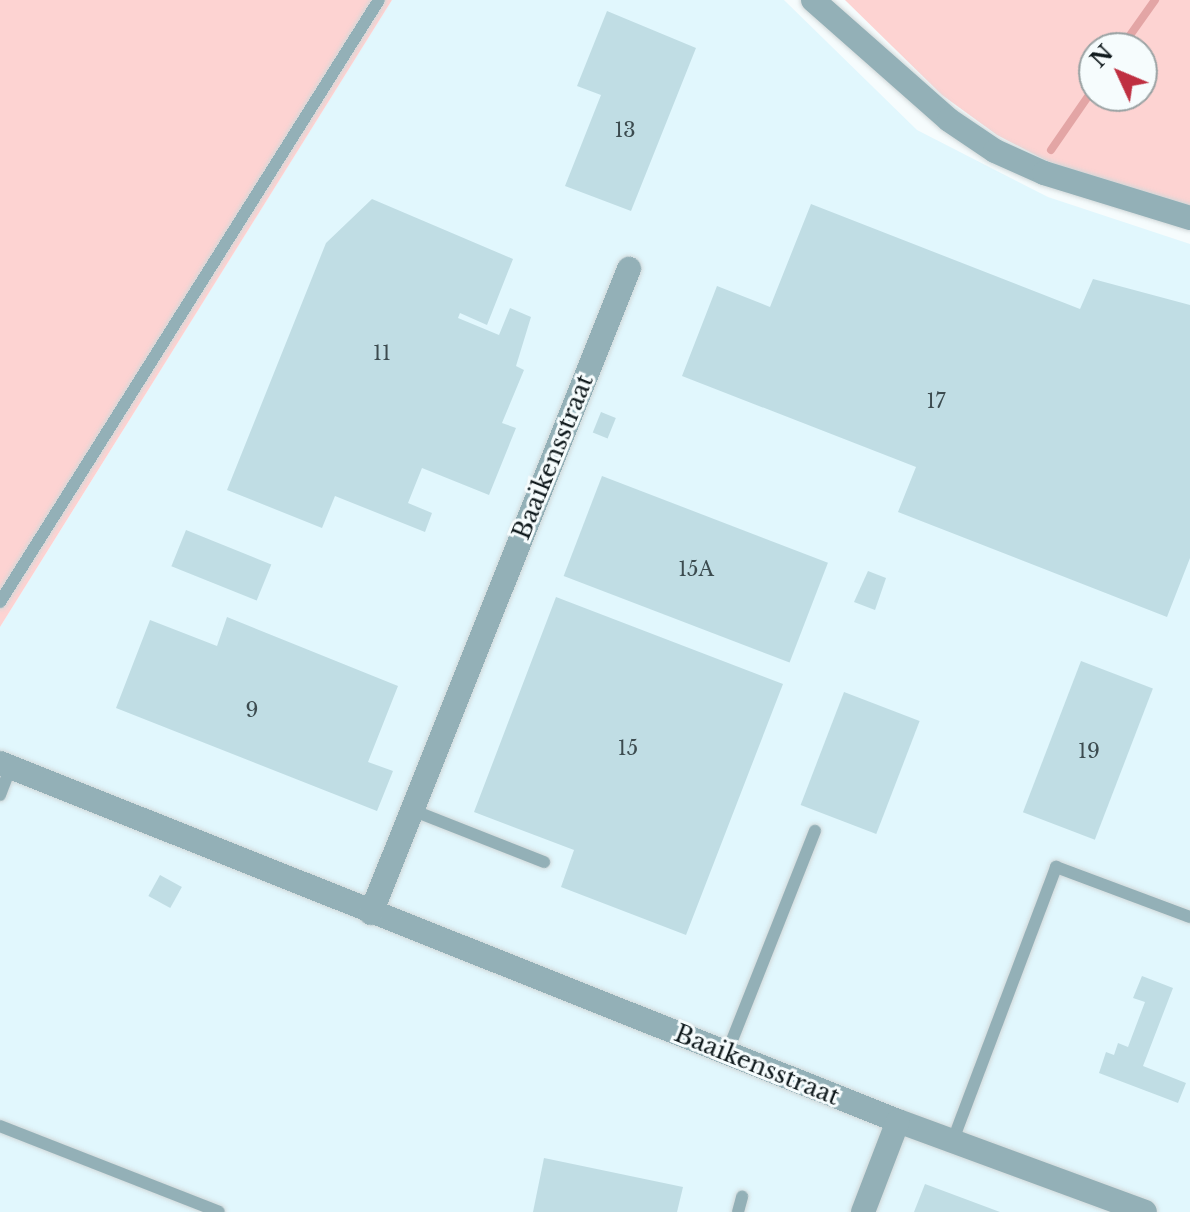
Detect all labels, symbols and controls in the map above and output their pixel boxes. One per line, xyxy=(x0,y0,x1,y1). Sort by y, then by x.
north arrow xyxy=(1078,32,1158,112)
text: N xyxy=(1085,40,1119,73)
house number: 13 xyxy=(614,118,636,142)
house number: 11 xyxy=(373,341,391,365)
street label: Baaikensstraat xyxy=(507,370,599,544)
house number: 17 xyxy=(927,389,945,413)
house number: 15A xyxy=(678,557,714,581)
house number: 9 xyxy=(246,698,258,722)
house number: 15 xyxy=(618,736,638,760)
house number: 19 xyxy=(1078,739,1100,763)
street label: Baaikensstraat xyxy=(670,1019,844,1111)

